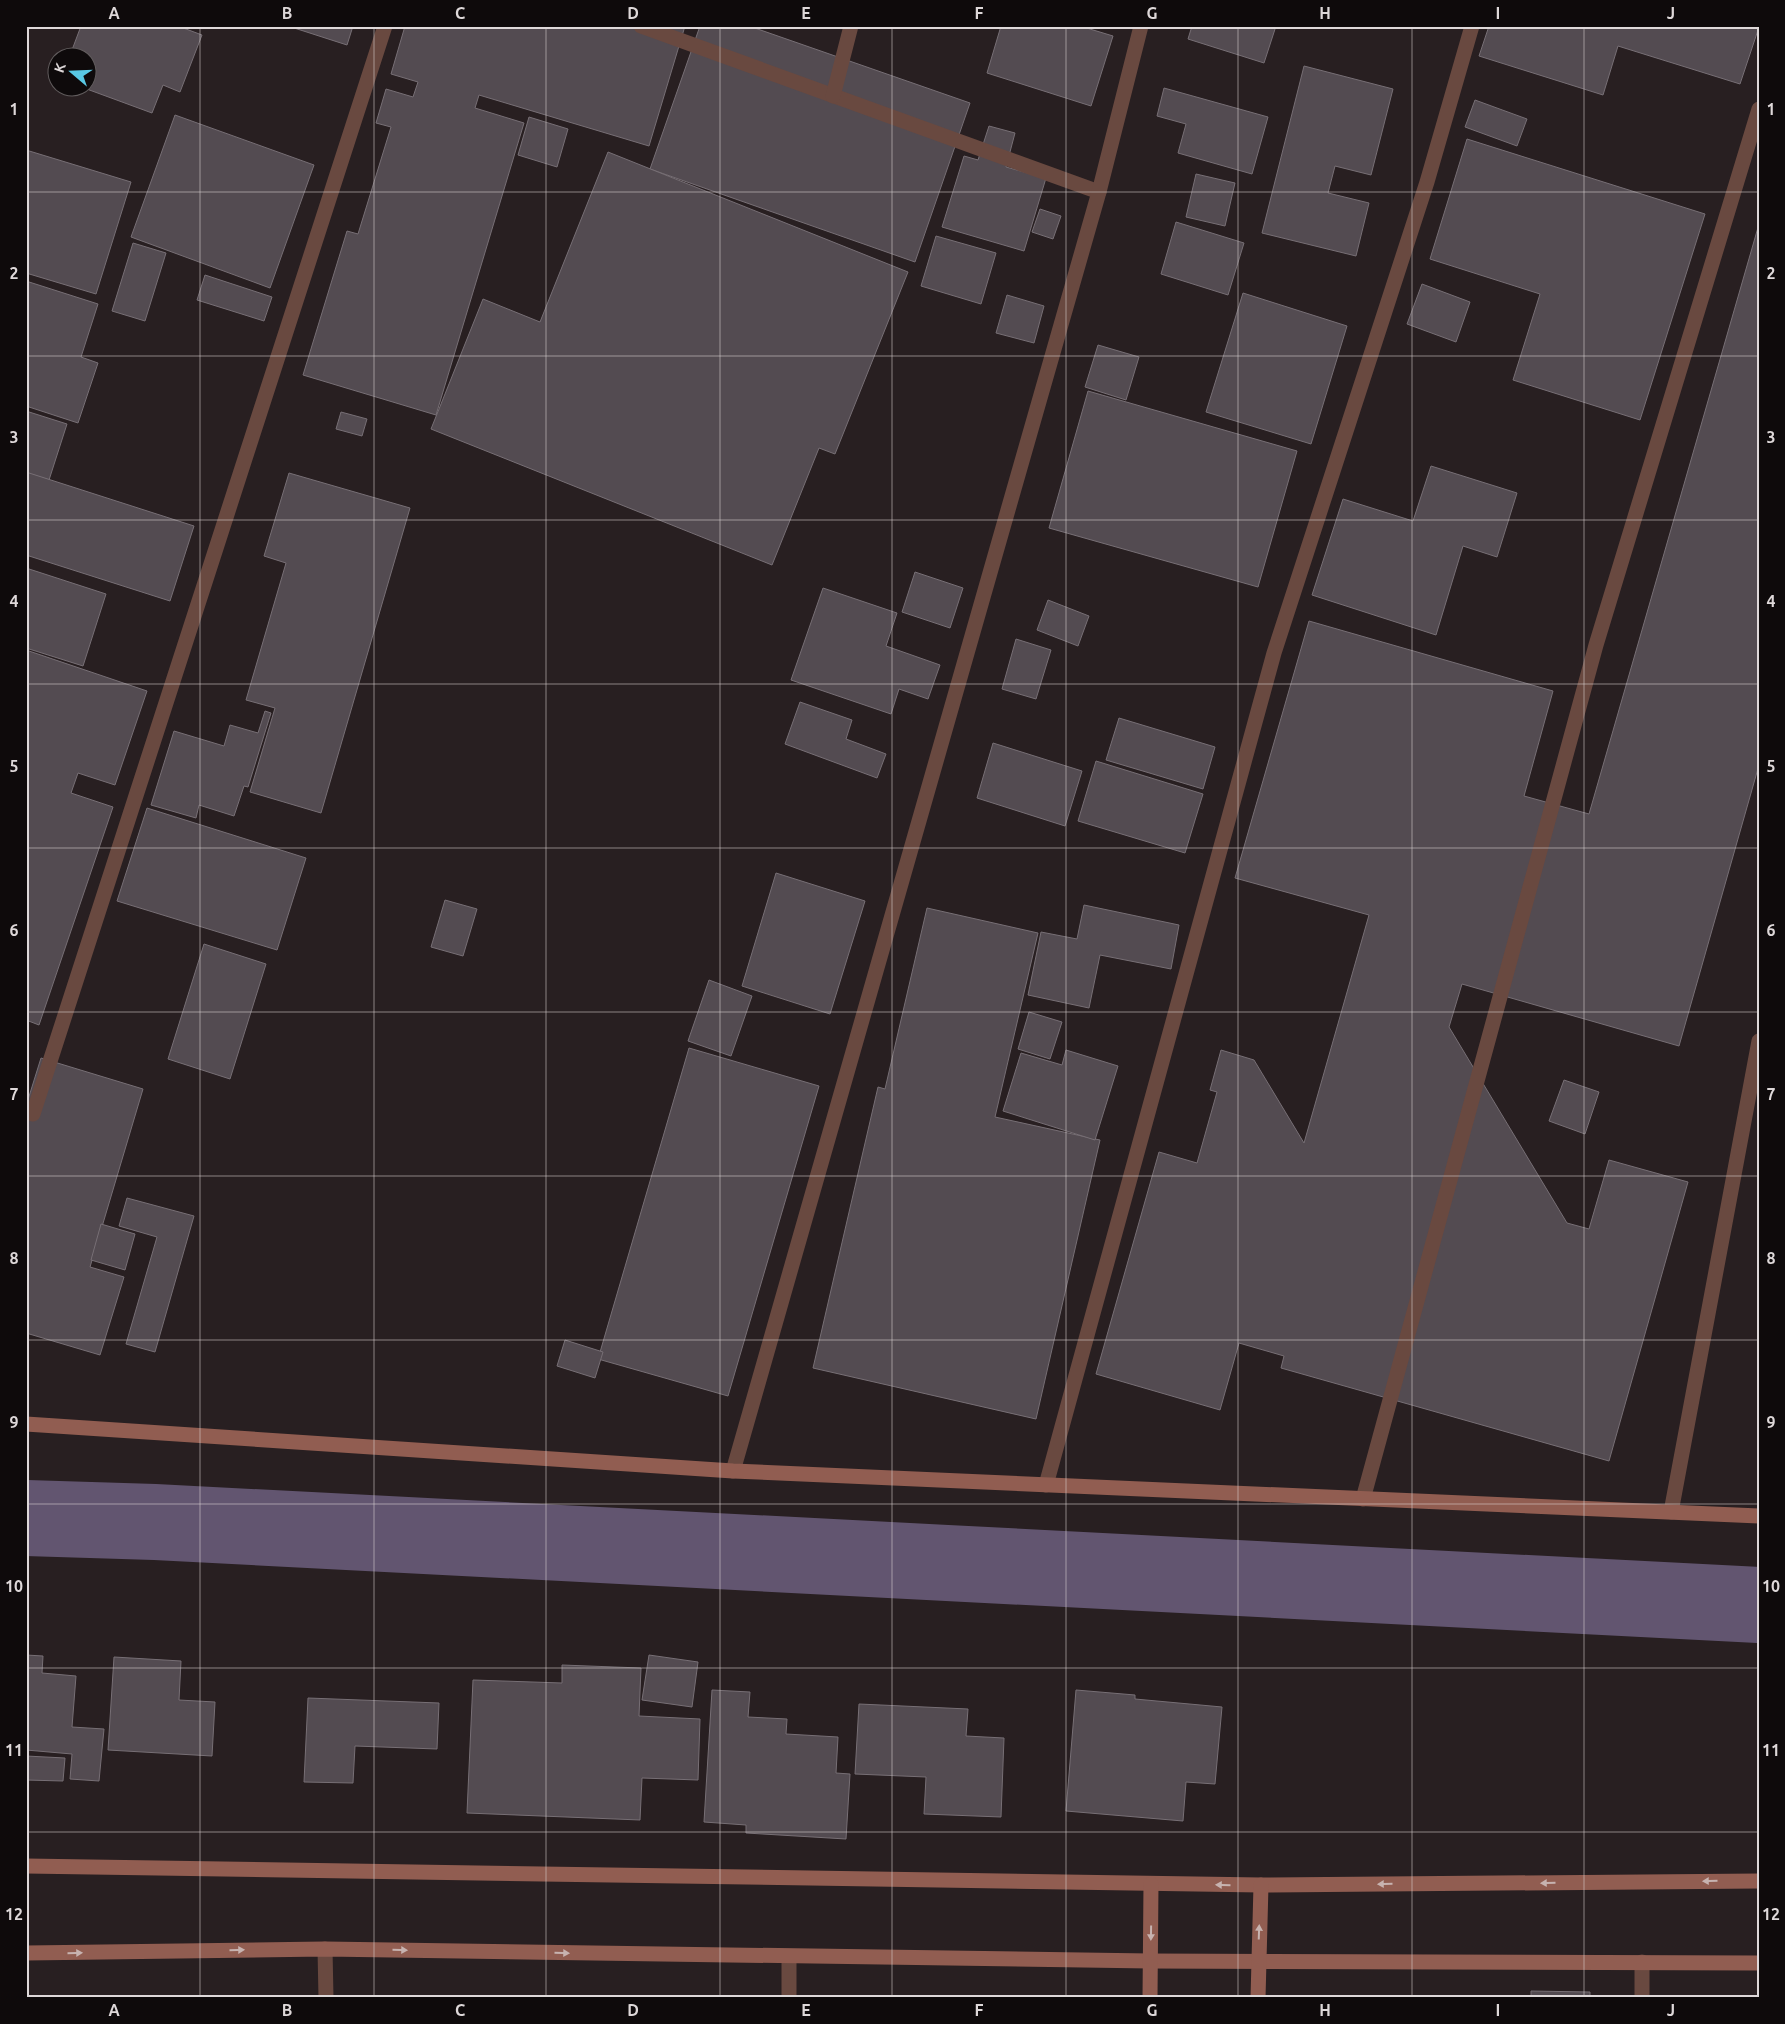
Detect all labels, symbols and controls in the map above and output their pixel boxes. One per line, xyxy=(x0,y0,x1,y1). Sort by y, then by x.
text: A xyxy=(108,4,120,22)
text: B xyxy=(282,4,292,22)
text: C xyxy=(455,4,465,22)
text: D xyxy=(627,4,639,22)
text: E xyxy=(801,4,811,22)
text: F xyxy=(975,4,984,22)
text: G xyxy=(1146,4,1158,22)
text: H xyxy=(1319,4,1331,22)
text: I xyxy=(1496,4,1500,22)
text: J xyxy=(1667,4,1675,22)
north arrow xyxy=(48,48,98,98)
text: K xyxy=(51,60,69,75)
text: 1 xyxy=(9,100,19,118)
text: 1 xyxy=(1766,100,1776,118)
text: 2 xyxy=(9,264,19,282)
text: 2 xyxy=(1766,264,1776,282)
text: 3 xyxy=(9,428,19,446)
text: 3 xyxy=(1766,428,1776,446)
text: 4 xyxy=(9,592,19,610)
text: 4 xyxy=(1766,592,1776,610)
text: 5 xyxy=(9,757,19,775)
text: 5 xyxy=(1766,757,1776,775)
text: 6 xyxy=(9,921,19,939)
text: 6 xyxy=(1766,921,1776,939)
text: 7 xyxy=(9,1085,19,1103)
text: 7 xyxy=(1766,1085,1776,1103)
text: 8 xyxy=(9,1249,19,1267)
text: 8 xyxy=(1766,1249,1776,1267)
text: 9 xyxy=(9,1413,19,1431)
text: 9 xyxy=(1766,1413,1776,1431)
text: 10 xyxy=(5,1577,23,1595)
text: 10 xyxy=(1762,1577,1780,1595)
text: 11 xyxy=(5,1741,23,1759)
text: 11 xyxy=(1762,1741,1780,1759)
one-way arrow xyxy=(1702,1877,1718,1885)
one-way arrow xyxy=(1539,1879,1555,1887)
one-way arrow xyxy=(1377,1880,1393,1888)
one-way arrow xyxy=(1214,1881,1230,1889)
text: 12 xyxy=(5,1905,23,1923)
text: 12 xyxy=(1762,1905,1780,1923)
one-way arrow xyxy=(1256,1923,1264,1939)
one-way arrow xyxy=(1146,1925,1154,1941)
one-way arrow xyxy=(230,1946,246,1954)
one-way arrow xyxy=(392,1946,408,1954)
one-way arrow xyxy=(67,1948,83,1956)
one-way arrow xyxy=(555,1949,571,1957)
text: A xyxy=(108,2001,120,2019)
text: B xyxy=(282,2001,292,2019)
text: C xyxy=(455,2001,465,2019)
text: D xyxy=(627,2001,639,2019)
text: E xyxy=(801,2001,811,2019)
text: F xyxy=(975,2001,984,2019)
text: G xyxy=(1146,2001,1158,2019)
text: H xyxy=(1319,2001,1331,2019)
text: I xyxy=(1496,2001,1500,2019)
text: J xyxy=(1667,2001,1675,2019)

